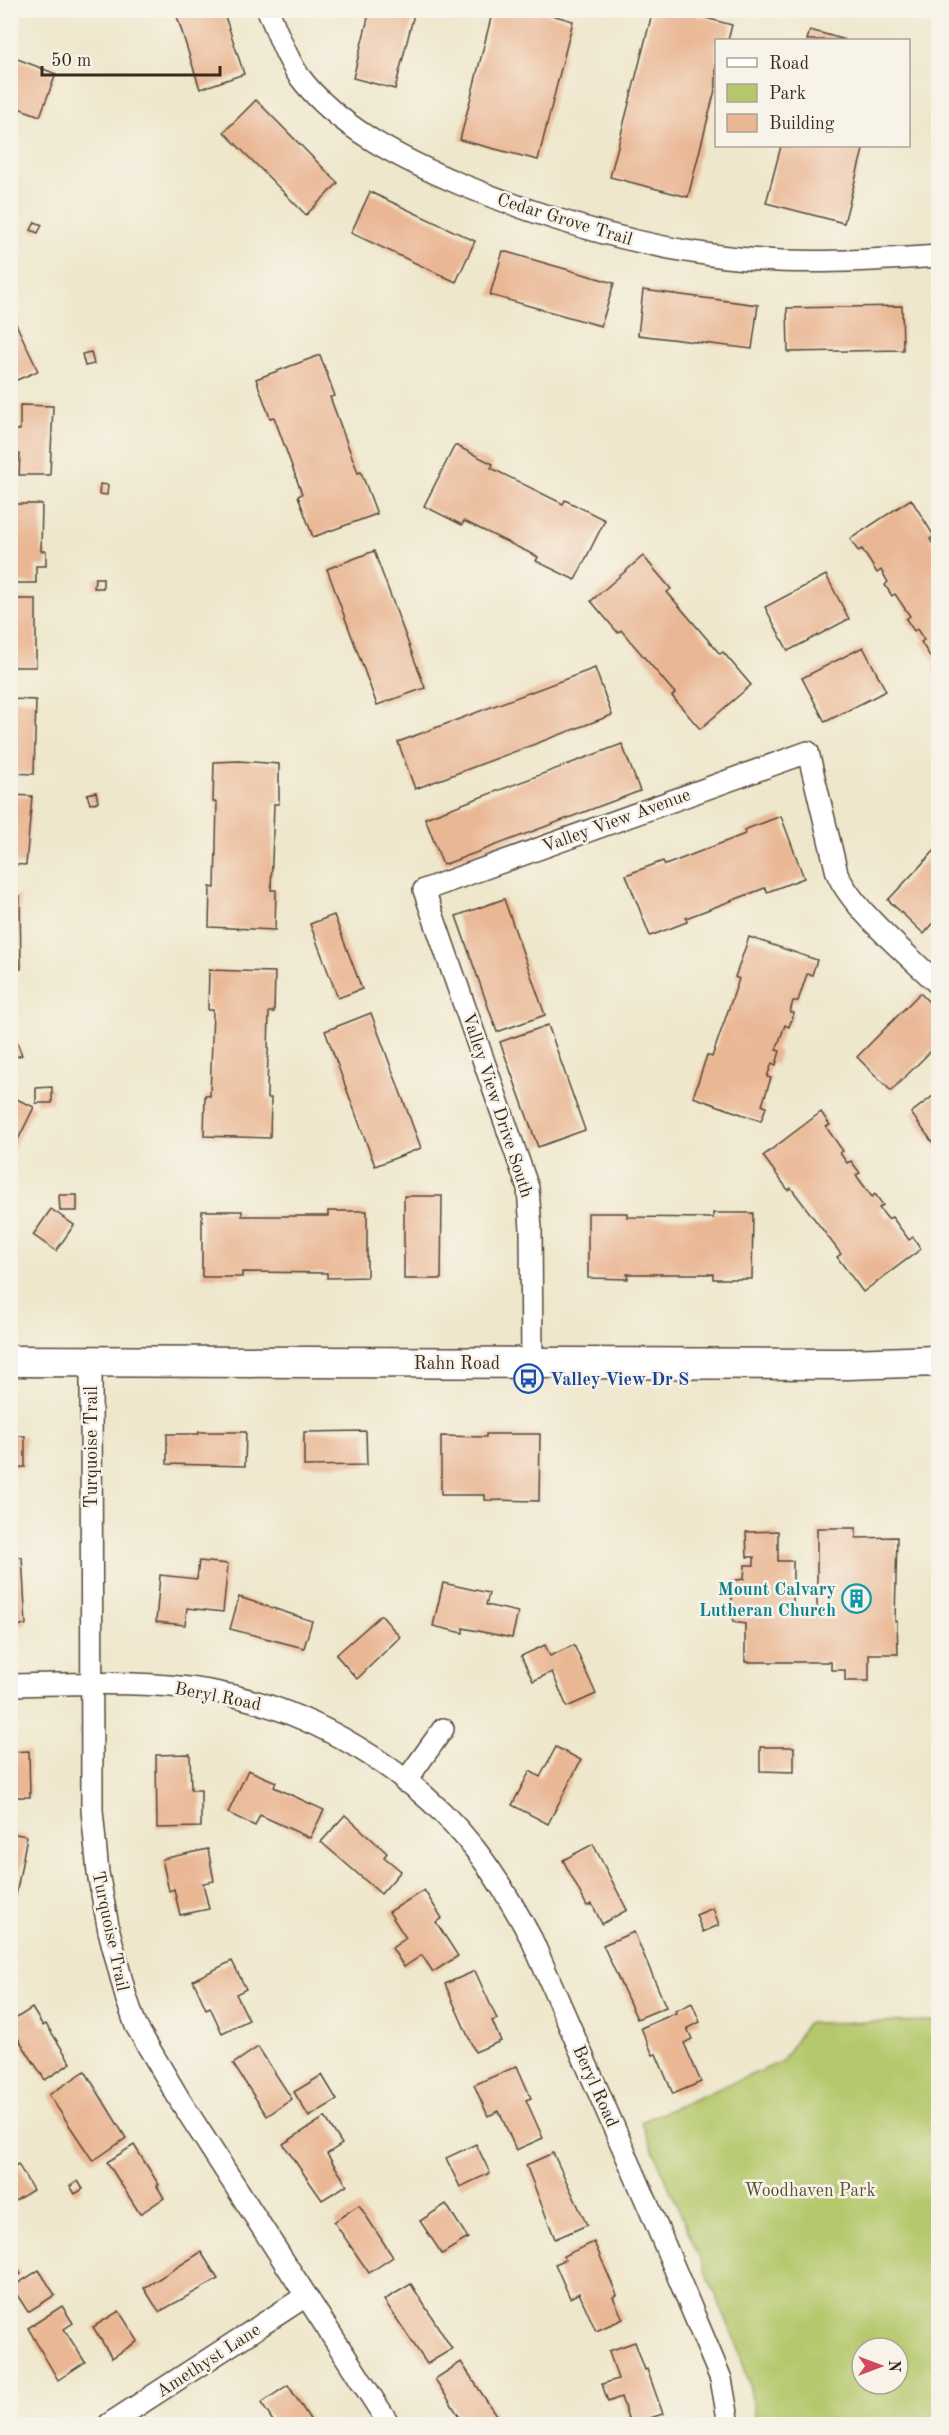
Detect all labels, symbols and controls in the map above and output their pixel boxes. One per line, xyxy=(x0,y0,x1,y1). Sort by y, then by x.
scale bar xyxy=(42,39,220,77)
legend xyxy=(715,39,910,147)
text: 50 m xyxy=(51,52,91,70)
text: Road xyxy=(769,55,809,73)
text: Park xyxy=(769,85,806,103)
text: Building xyxy=(769,115,835,133)
street label: Cedar Grove Trail xyxy=(495,191,635,249)
street label: Valley View Avenue xyxy=(540,786,693,856)
street label: Valley View Drive South xyxy=(459,1011,536,1200)
street label: Rahn Road xyxy=(414,1355,500,1373)
bus stop icon: Valley View Dr S xyxy=(513,1363,545,1395)
place label: Valley View Dr S xyxy=(550,1371,689,1389)
street label: Turquoise Trail xyxy=(83,1386,101,1508)
place label: Mount Calvary Lutheran Church xyxy=(699,1581,836,1620)
building icon: Mount Calvary Lutheran Church xyxy=(841,1583,873,1615)
street label: Beryl Road xyxy=(173,1680,263,1714)
street label: Turquoise Trail xyxy=(89,1870,132,1993)
street label: Beryl Road xyxy=(569,2043,621,2130)
park label: Woodhaven Park xyxy=(744,2182,876,2200)
street label: Amethyst Lane xyxy=(153,2321,264,2401)
north arrow xyxy=(850,2336,910,2396)
text: N xyxy=(885,2360,901,2373)

